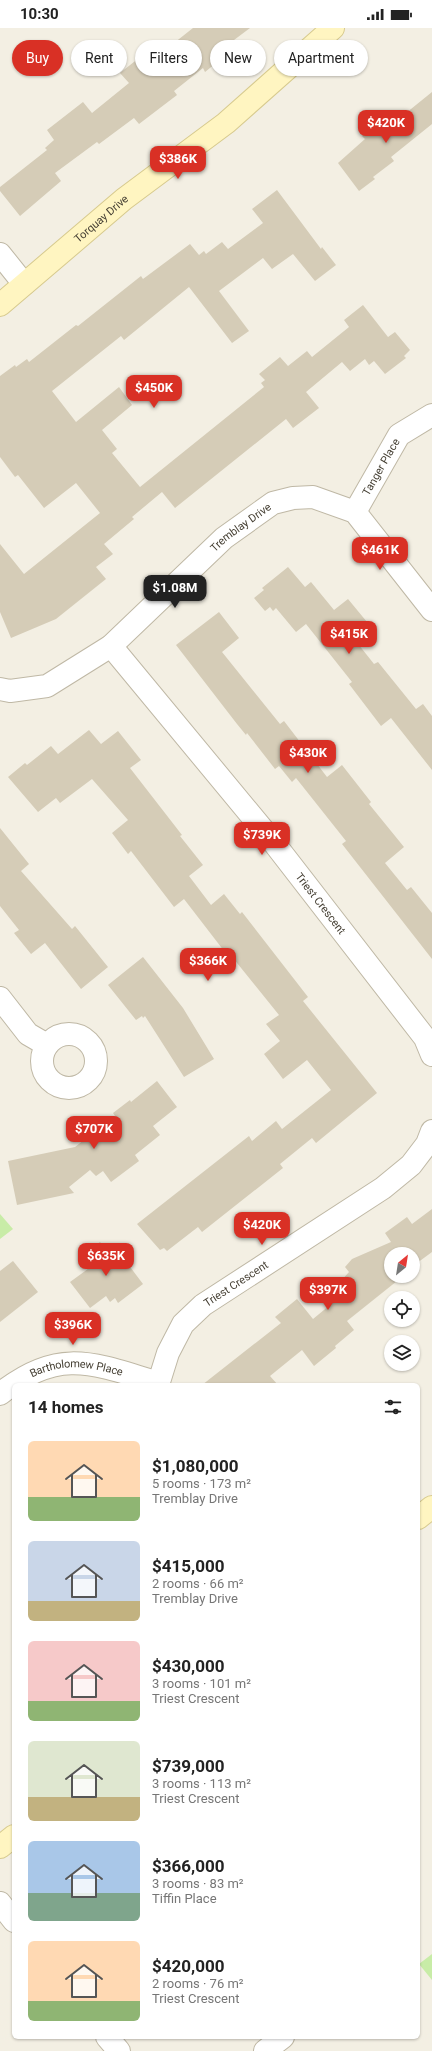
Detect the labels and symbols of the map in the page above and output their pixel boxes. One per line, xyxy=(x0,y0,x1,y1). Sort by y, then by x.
pin: $420K xyxy=(358,110,414,144)
pin: $386K xyxy=(150,146,206,180)
street label: Torquay Drive xyxy=(72,192,131,246)
pin: $450K xyxy=(126,375,182,409)
street label: Tanger Place xyxy=(360,436,403,498)
street label: Tremblay Drive xyxy=(208,500,274,555)
pin: $461K xyxy=(352,537,408,571)
pin: $1.08M xyxy=(142,575,208,609)
pin: $415K xyxy=(321,621,377,655)
pin: $430K xyxy=(280,740,336,774)
pin: $739K xyxy=(234,822,290,856)
street label: Triest Crescent xyxy=(292,870,348,937)
pin: $366K xyxy=(180,948,236,982)
pin: $707K xyxy=(66,1116,122,1150)
pin: $420K xyxy=(234,1212,290,1246)
pin: $635K xyxy=(78,1243,134,1277)
north arrow xyxy=(384,1247,420,1283)
street label: Triest Crescent xyxy=(202,1258,271,1310)
pin: $397K xyxy=(300,1277,356,1311)
pin: $396K xyxy=(45,1312,101,1346)
street label: Bartholomew Place xyxy=(28,1357,125,1380)

